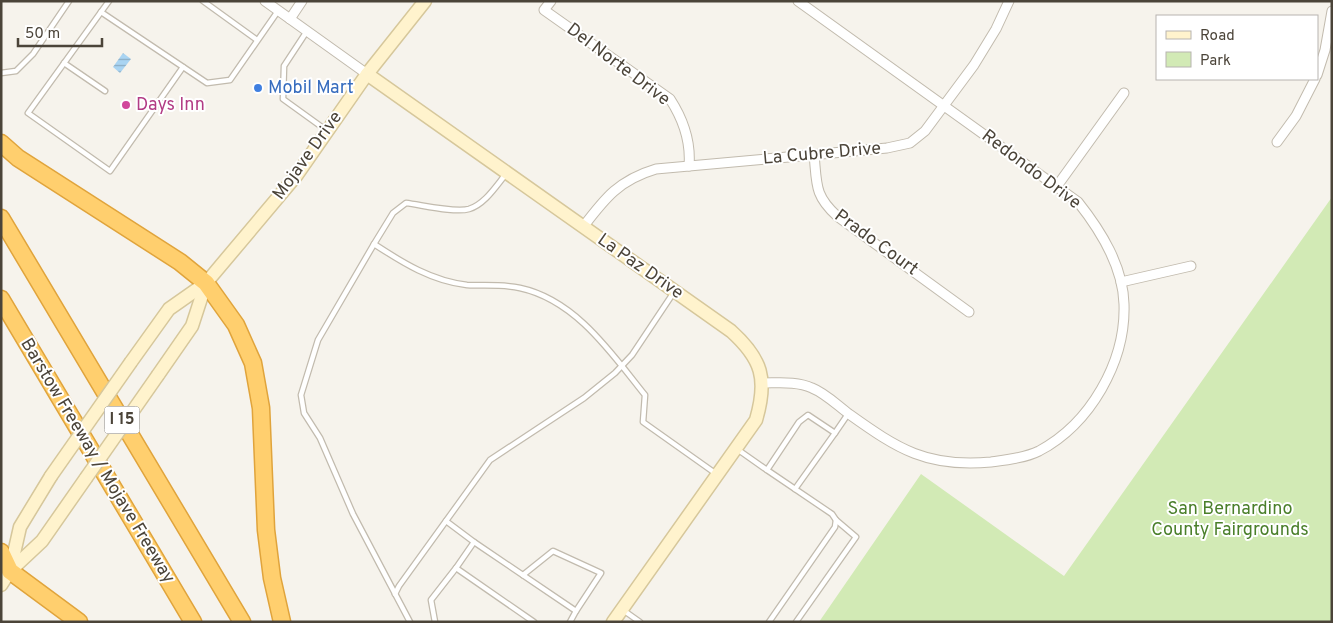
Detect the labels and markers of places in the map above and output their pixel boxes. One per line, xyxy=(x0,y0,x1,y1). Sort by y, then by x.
place label: Mobil Mart xyxy=(268,77,354,100)
marker: Mobil Mart xyxy=(252,82,264,94)
place label: Days Inn xyxy=(136,94,205,117)
marker: Days Inn xyxy=(120,99,132,111)

